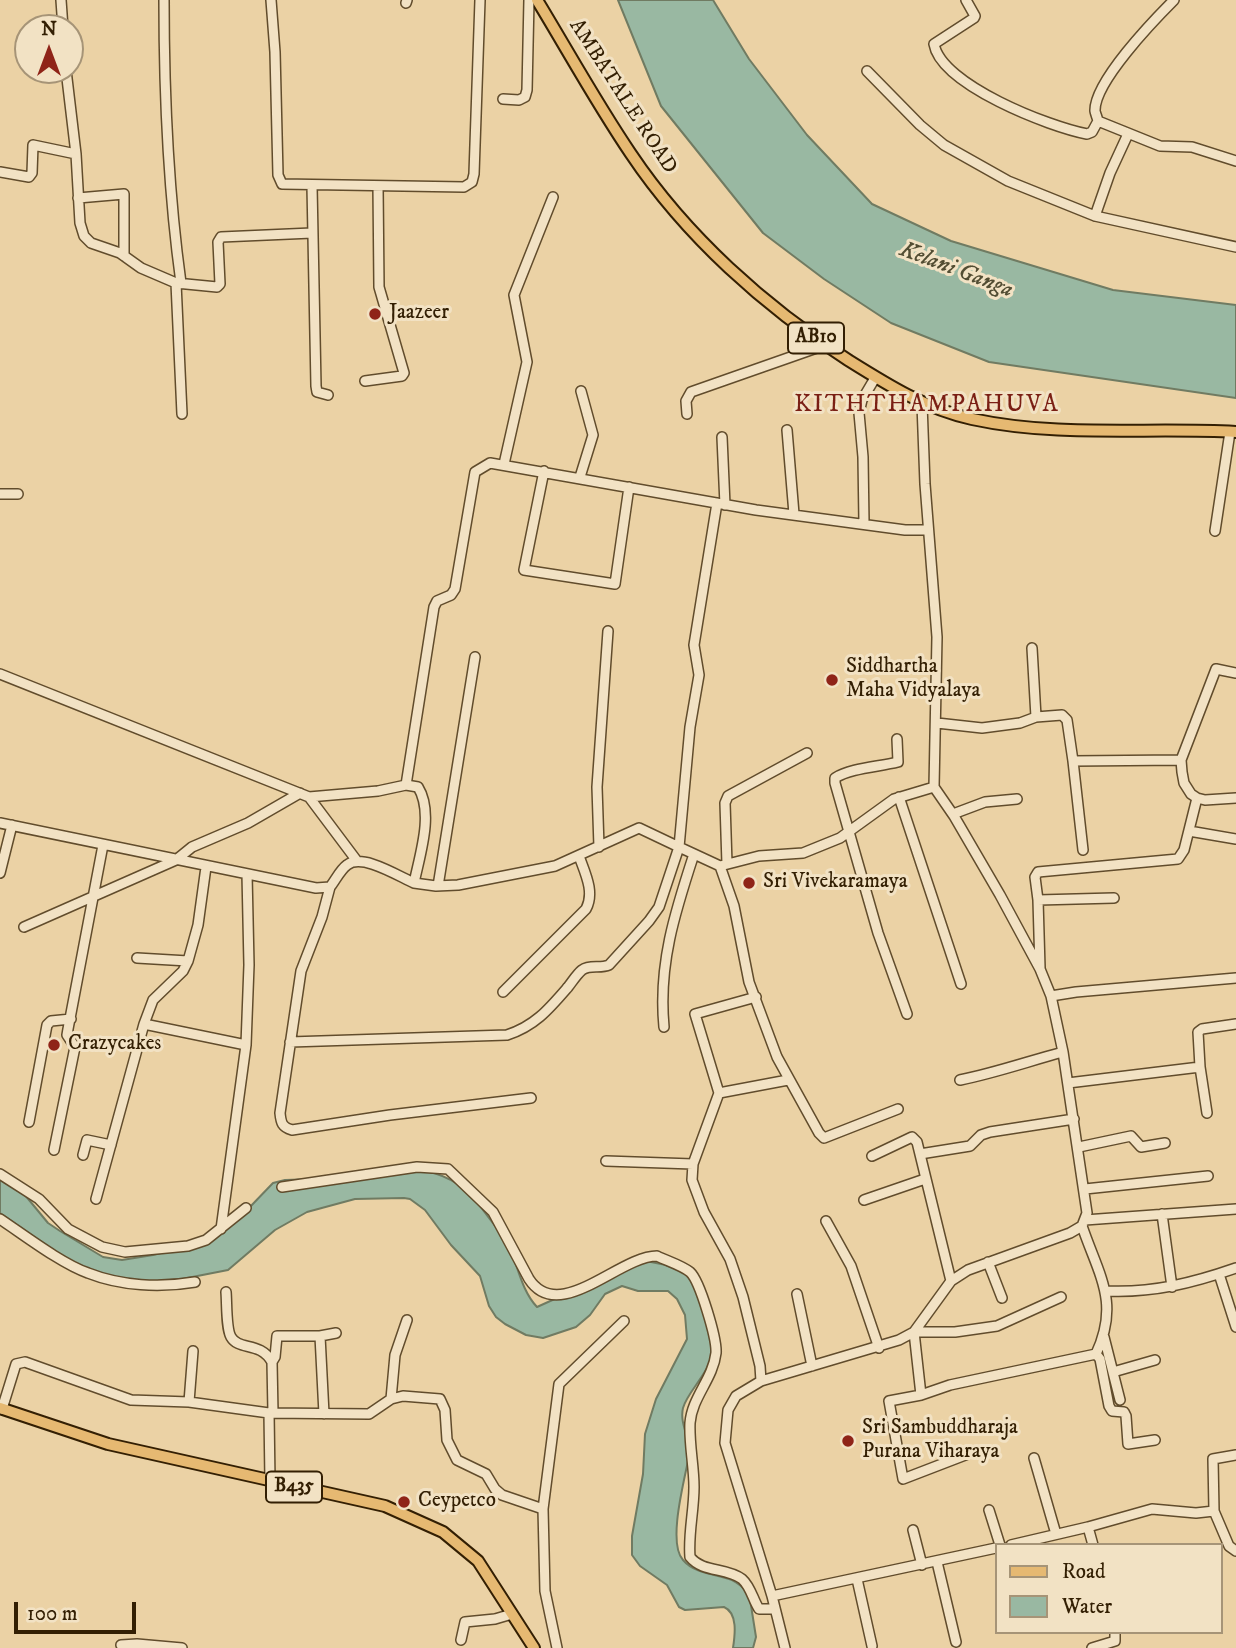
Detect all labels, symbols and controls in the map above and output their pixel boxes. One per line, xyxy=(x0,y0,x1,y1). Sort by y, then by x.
north arrow xyxy=(14,14,84,84)
street label: AMBATALE ROAD xyxy=(563,15,681,179)
text: N xyxy=(41,18,57,41)
water label: Kelani Ganga xyxy=(896,237,1016,305)
place label: Jaazeer xyxy=(389,301,449,327)
marker: Jaazeer xyxy=(367,306,383,322)
road number: AB10 xyxy=(788,322,844,354)
district label: KITHTHAMPAHUVA xyxy=(796,392,1058,420)
place label: Siddhartha Maha Vidyalaya xyxy=(846,655,980,705)
marker: Siddhartha Maha Vidyalaya xyxy=(824,672,840,688)
place label: Sri Vivekaramaya xyxy=(763,870,908,896)
marker: Sri Vivekaramaya xyxy=(741,875,757,891)
place label: Crazycakes xyxy=(68,1032,161,1058)
marker: Crazycakes xyxy=(46,1037,62,1053)
place label: Sri Sambuddharaja Purana Viharaya xyxy=(862,1416,1018,1466)
marker: Sri Sambuddharaja Purana Viharaya xyxy=(840,1433,856,1449)
road number: B435 xyxy=(266,1471,322,1502)
place label: Ceypetco xyxy=(418,1489,496,1515)
marker: Ceypetco xyxy=(396,1494,412,1510)
legend xyxy=(995,1543,1222,1634)
text: Road xyxy=(1062,1559,1106,1585)
scale bar xyxy=(18,1588,140,1632)
text: Water xyxy=(1062,1594,1112,1620)
text: 100 m xyxy=(27,1601,78,1627)

